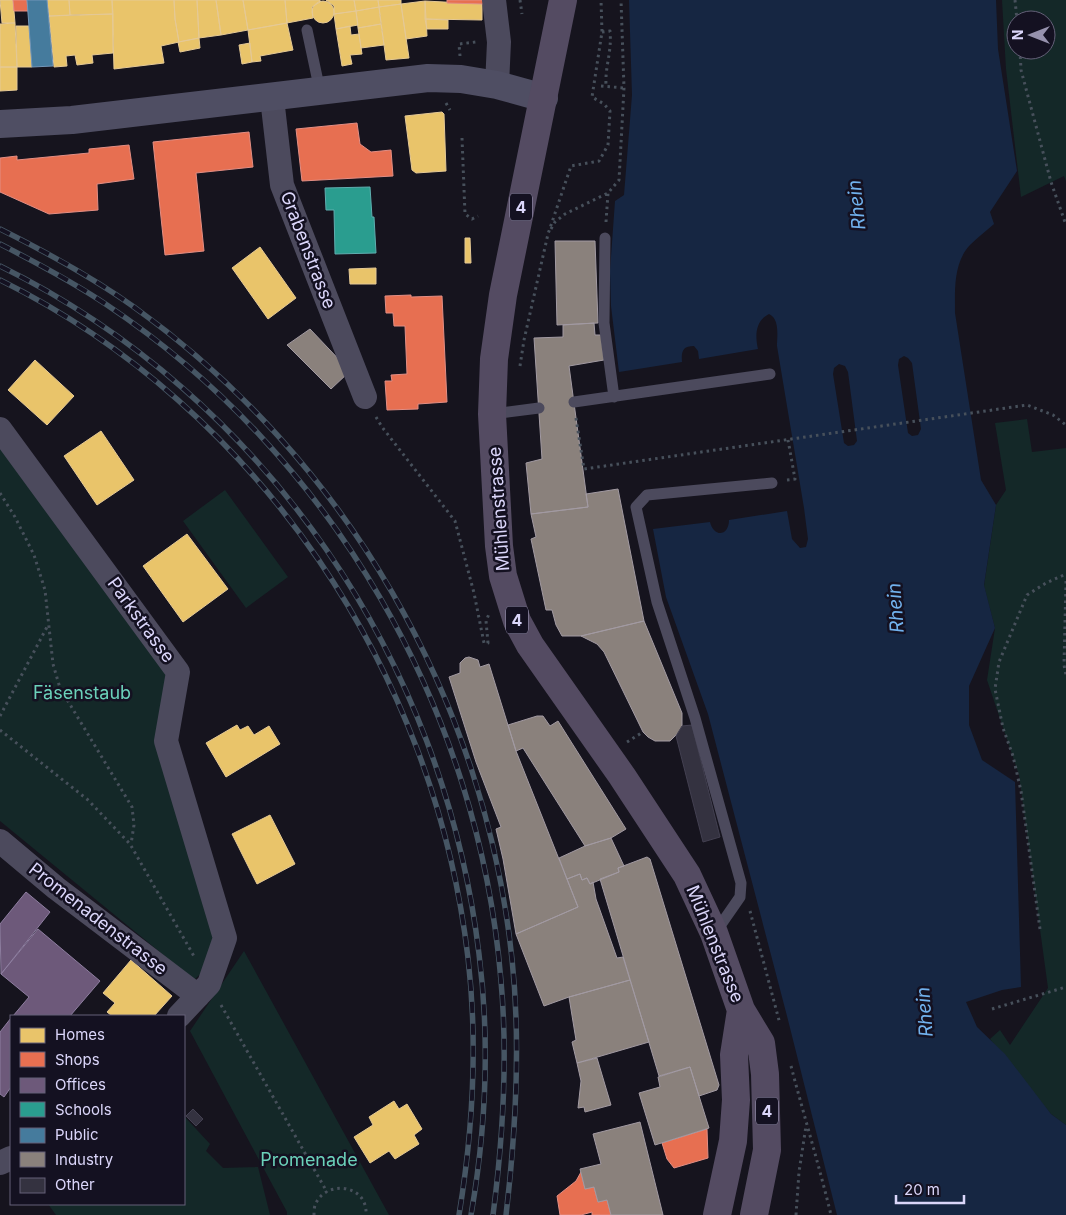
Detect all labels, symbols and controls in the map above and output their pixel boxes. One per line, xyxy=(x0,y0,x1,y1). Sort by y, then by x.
north arrow xyxy=(1006,10,1056,60)
text: N xyxy=(1009,30,1026,40)
water label: Rhein xyxy=(842,179,871,231)
street label: Grabenstrasse xyxy=(276,188,341,312)
road number: 4 xyxy=(510,193,532,220)
street label: Mühlenstrasse xyxy=(484,446,513,572)
street label: Parkstrasse xyxy=(103,573,179,666)
water label: Rhein xyxy=(882,582,909,634)
road number: 4 xyxy=(506,606,528,634)
park label: Fäsenstaub xyxy=(33,682,131,703)
street label: Promenadenstrasse xyxy=(25,858,172,979)
street label: Mühlenstrasse xyxy=(682,882,749,1006)
water label: Rhein xyxy=(911,986,938,1038)
legend xyxy=(10,1015,185,1205)
text: Homes xyxy=(55,1025,105,1044)
text: Shops xyxy=(55,1050,100,1069)
text: Offices xyxy=(55,1075,106,1094)
road number: 4 xyxy=(756,1098,778,1124)
text: Schools xyxy=(55,1100,112,1119)
text: Public xyxy=(55,1125,98,1144)
park label: Promenade xyxy=(260,1149,358,1170)
text: Industry xyxy=(55,1150,114,1169)
scale bar xyxy=(896,1172,964,1204)
text: Other xyxy=(55,1175,95,1194)
text: 20 m xyxy=(904,1180,940,1199)

